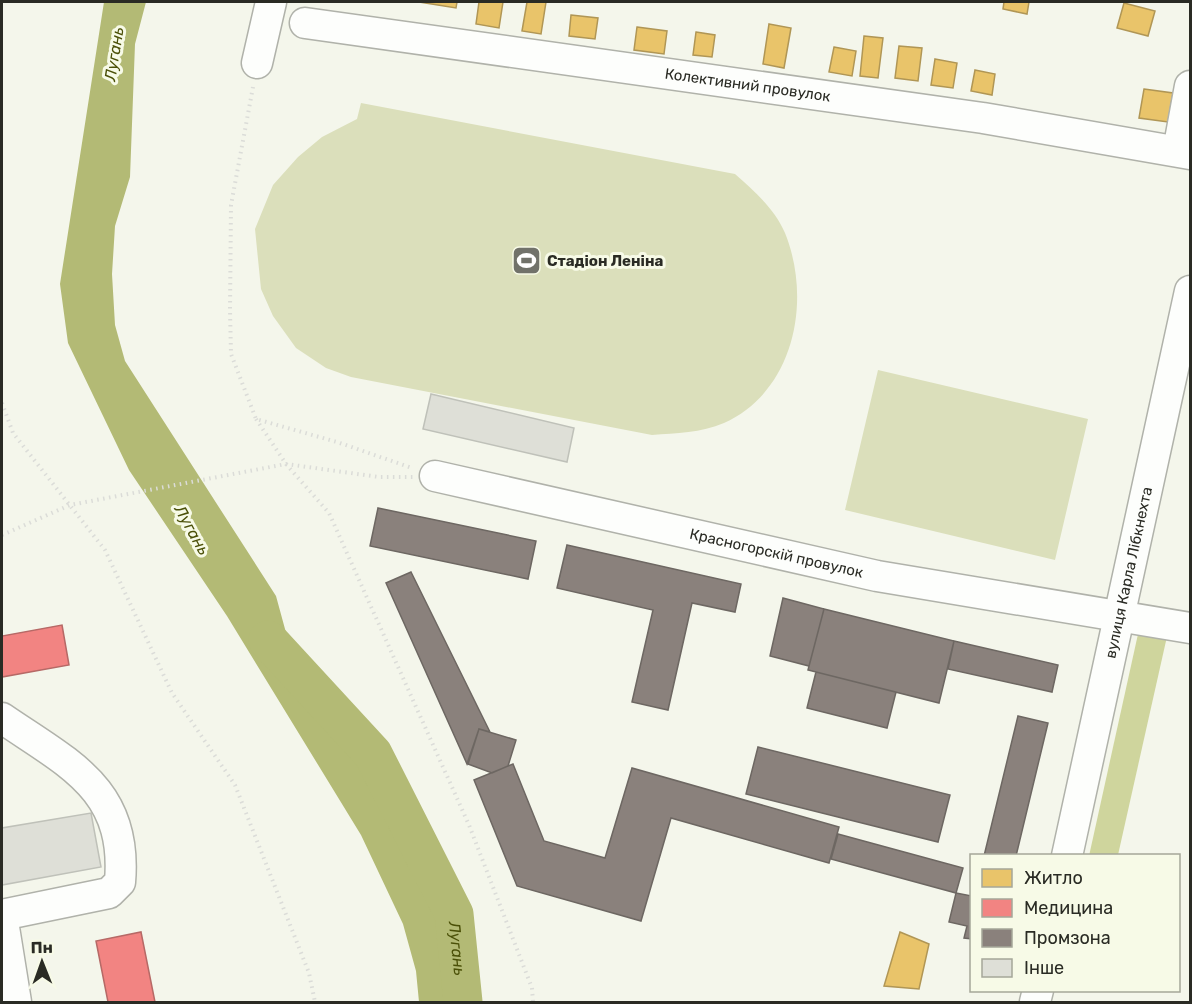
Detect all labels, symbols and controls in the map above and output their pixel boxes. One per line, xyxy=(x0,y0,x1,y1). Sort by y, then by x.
water label: Лугань xyxy=(100,26,128,83)
street label: Колективний провулок xyxy=(664,65,832,106)
sports icon: Стадіон Леніна xyxy=(510,245,542,277)
place label: Стадіон Леніна xyxy=(547,252,663,270)
street label: вулиця Карла Лібкнехта xyxy=(1101,485,1156,660)
water label: Лугань xyxy=(170,501,213,558)
street label: Красногорскій провулок xyxy=(688,525,865,582)
legend xyxy=(970,854,1180,992)
text: Житло xyxy=(1024,867,1083,889)
text: Медицина xyxy=(1024,897,1113,919)
water label: Лугань xyxy=(445,920,470,976)
text: Промзона xyxy=(1024,927,1111,949)
north arrow xyxy=(12,932,72,992)
text: Пн xyxy=(31,938,53,957)
text: Інше xyxy=(1024,957,1064,979)

